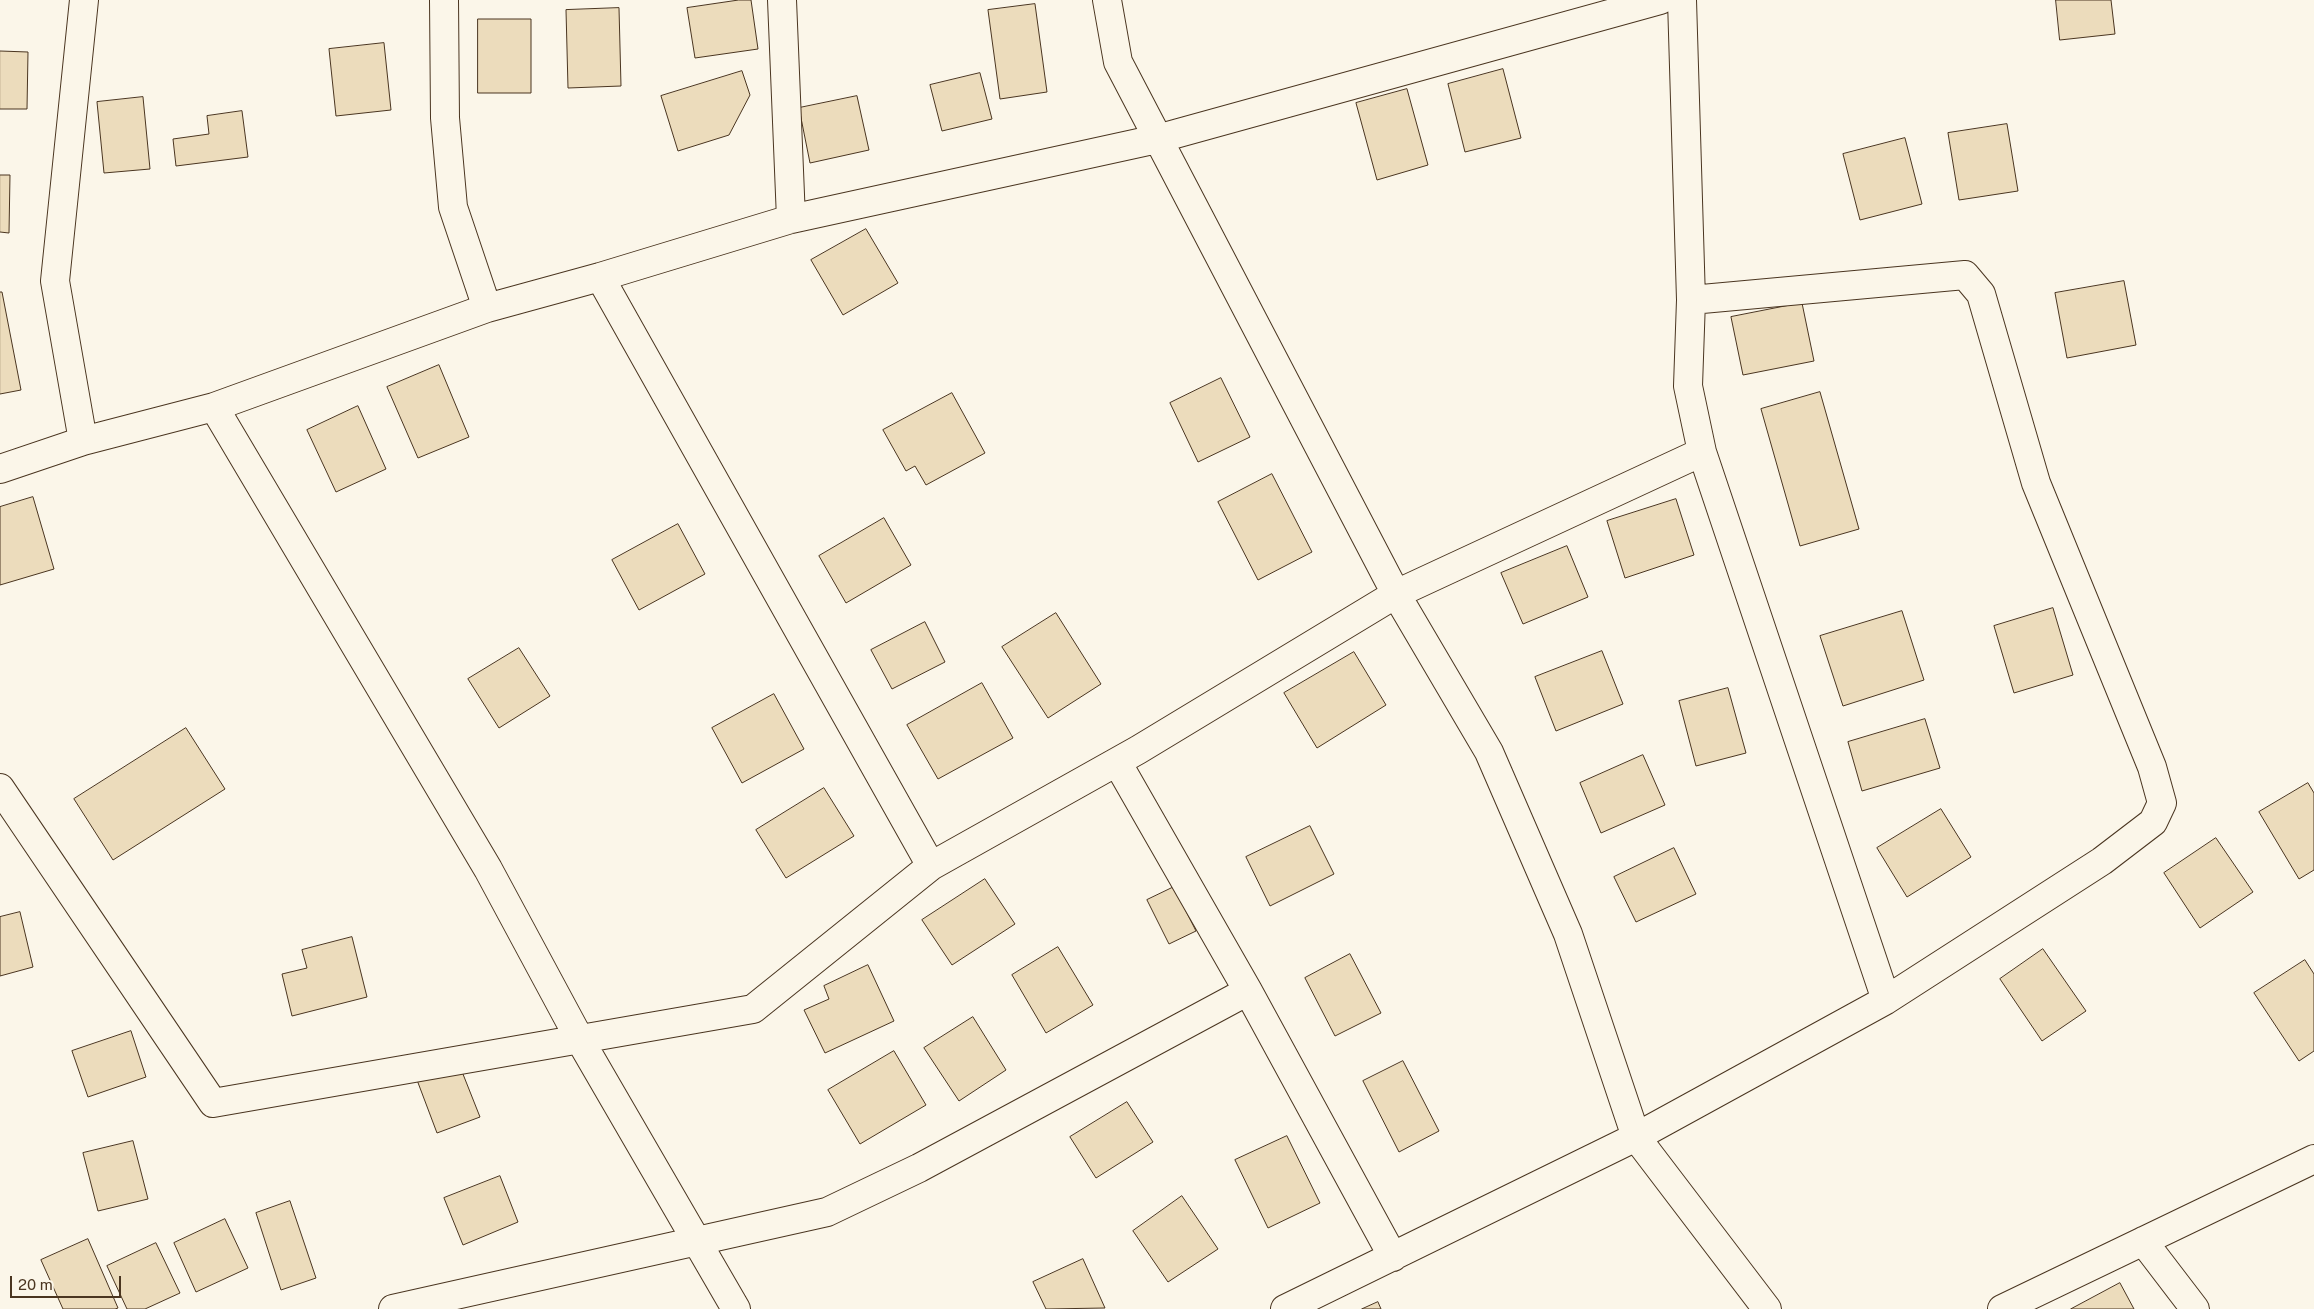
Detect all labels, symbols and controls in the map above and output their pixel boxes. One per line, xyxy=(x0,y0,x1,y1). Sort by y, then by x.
scale bar xyxy=(12,1266,124,1298)
text: 20 m xyxy=(18,1276,53,1293)

